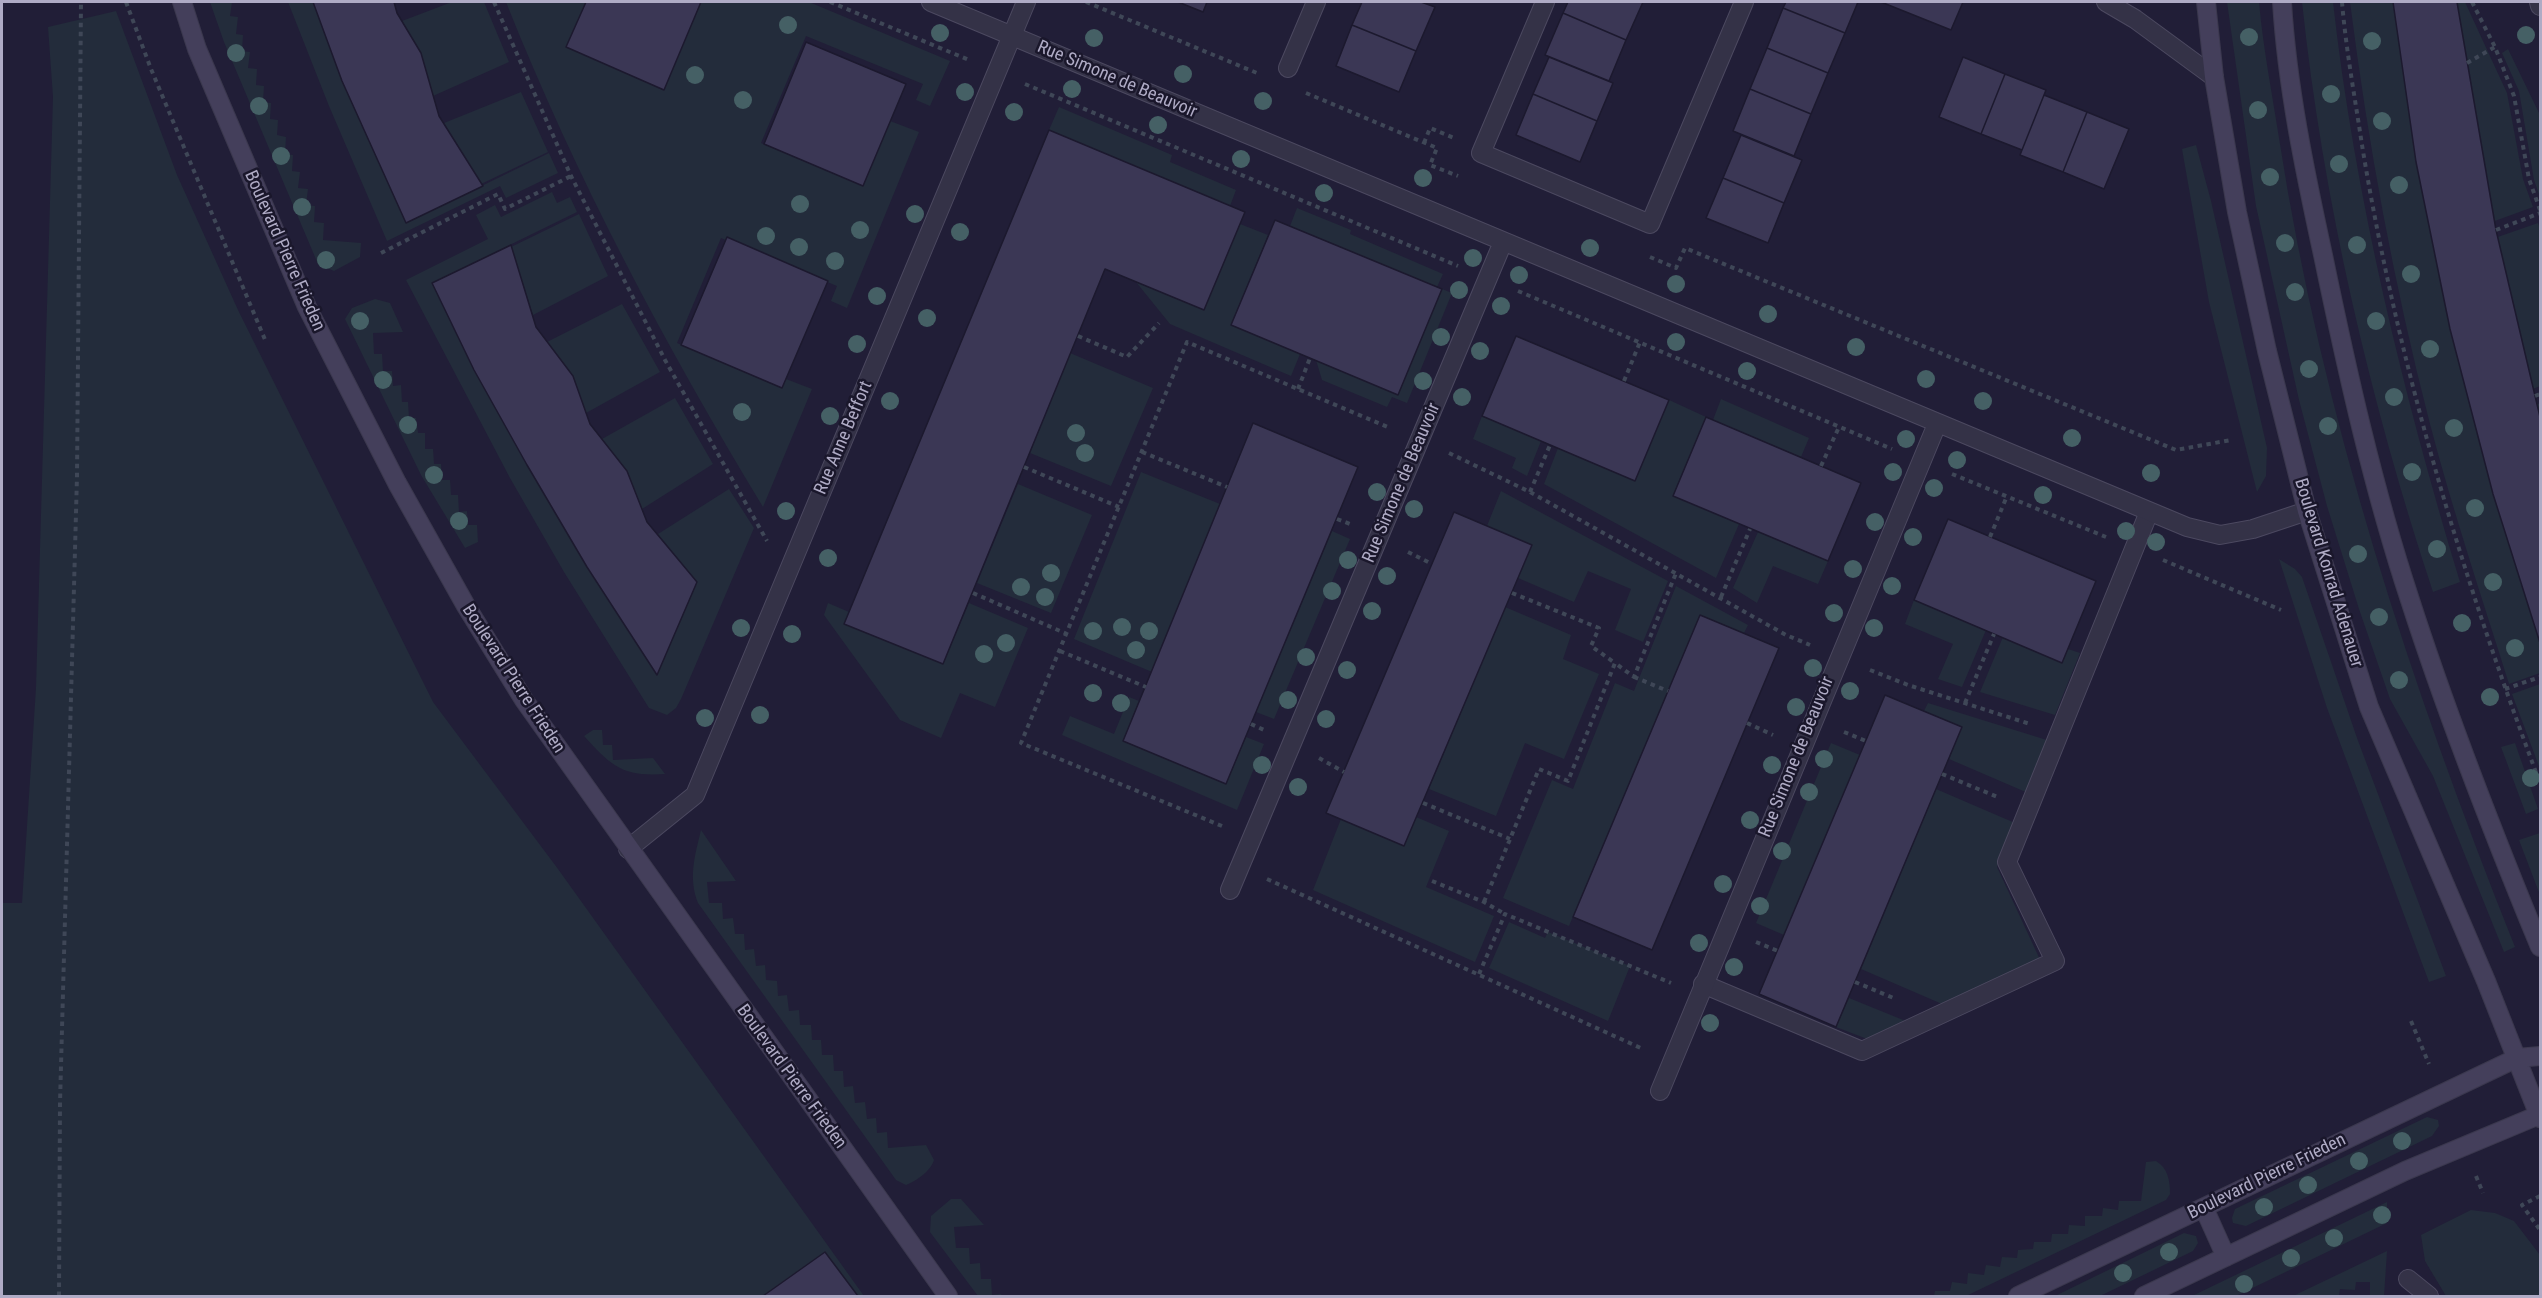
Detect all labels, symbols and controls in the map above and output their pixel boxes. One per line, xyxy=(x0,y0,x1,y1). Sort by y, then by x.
street label: Rue Simone de Beauvoir xyxy=(1034,37,1200,123)
street label: Boulevard Pierre Frieden xyxy=(239,168,329,334)
street label: Rue Anne Beffort xyxy=(810,378,878,498)
street label: Rue Simone de Beauvoir xyxy=(1359,400,1445,566)
street label: Boulevard Konrad Adenauer xyxy=(2289,476,2367,670)
street label: Boulevard Pierre Frieden xyxy=(457,601,569,757)
street label: Rue Simone de Beauvoir xyxy=(1755,673,1839,841)
street label: Boulevard Pierre Frieden xyxy=(731,1001,851,1153)
street label: Boulevard Pierre Frieden xyxy=(2184,1129,2350,1225)

